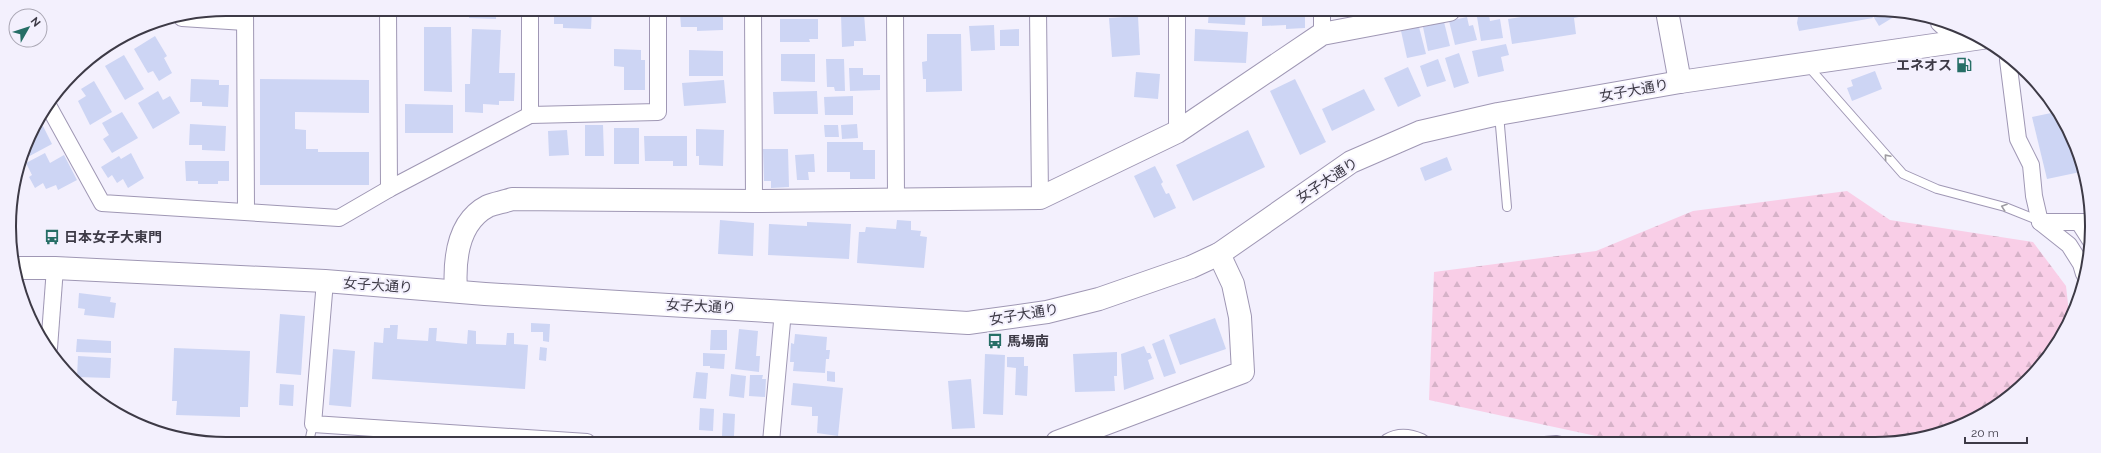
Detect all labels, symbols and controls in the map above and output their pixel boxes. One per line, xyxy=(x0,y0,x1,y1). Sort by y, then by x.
north arrow xyxy=(8,8,48,48)
text: N xyxy=(28,15,43,29)
fuel station icon: エネオス xyxy=(1955,56,1973,74)
place label: エネオス xyxy=(1896,57,1952,73)
street label: 女子大通り xyxy=(1598,76,1670,104)
street label: 女子大通り xyxy=(1293,154,1361,206)
one-way arrow xyxy=(1884,155,1891,162)
one-way arrow xyxy=(2001,204,2008,212)
bus stop icon: 日本女子大東門 xyxy=(43,228,61,246)
place label: 日本女子大東門 xyxy=(64,229,162,245)
street label: 女子大通り xyxy=(343,275,413,295)
street label: 女子大通り xyxy=(666,296,736,316)
street label: 女子大通り xyxy=(988,301,1060,327)
bus stop icon: 馬場南 xyxy=(986,332,1004,350)
place label: 馬場南 xyxy=(1007,333,1049,349)
scale bar xyxy=(1965,419,2027,445)
text: 20 m xyxy=(1971,426,1999,440)

